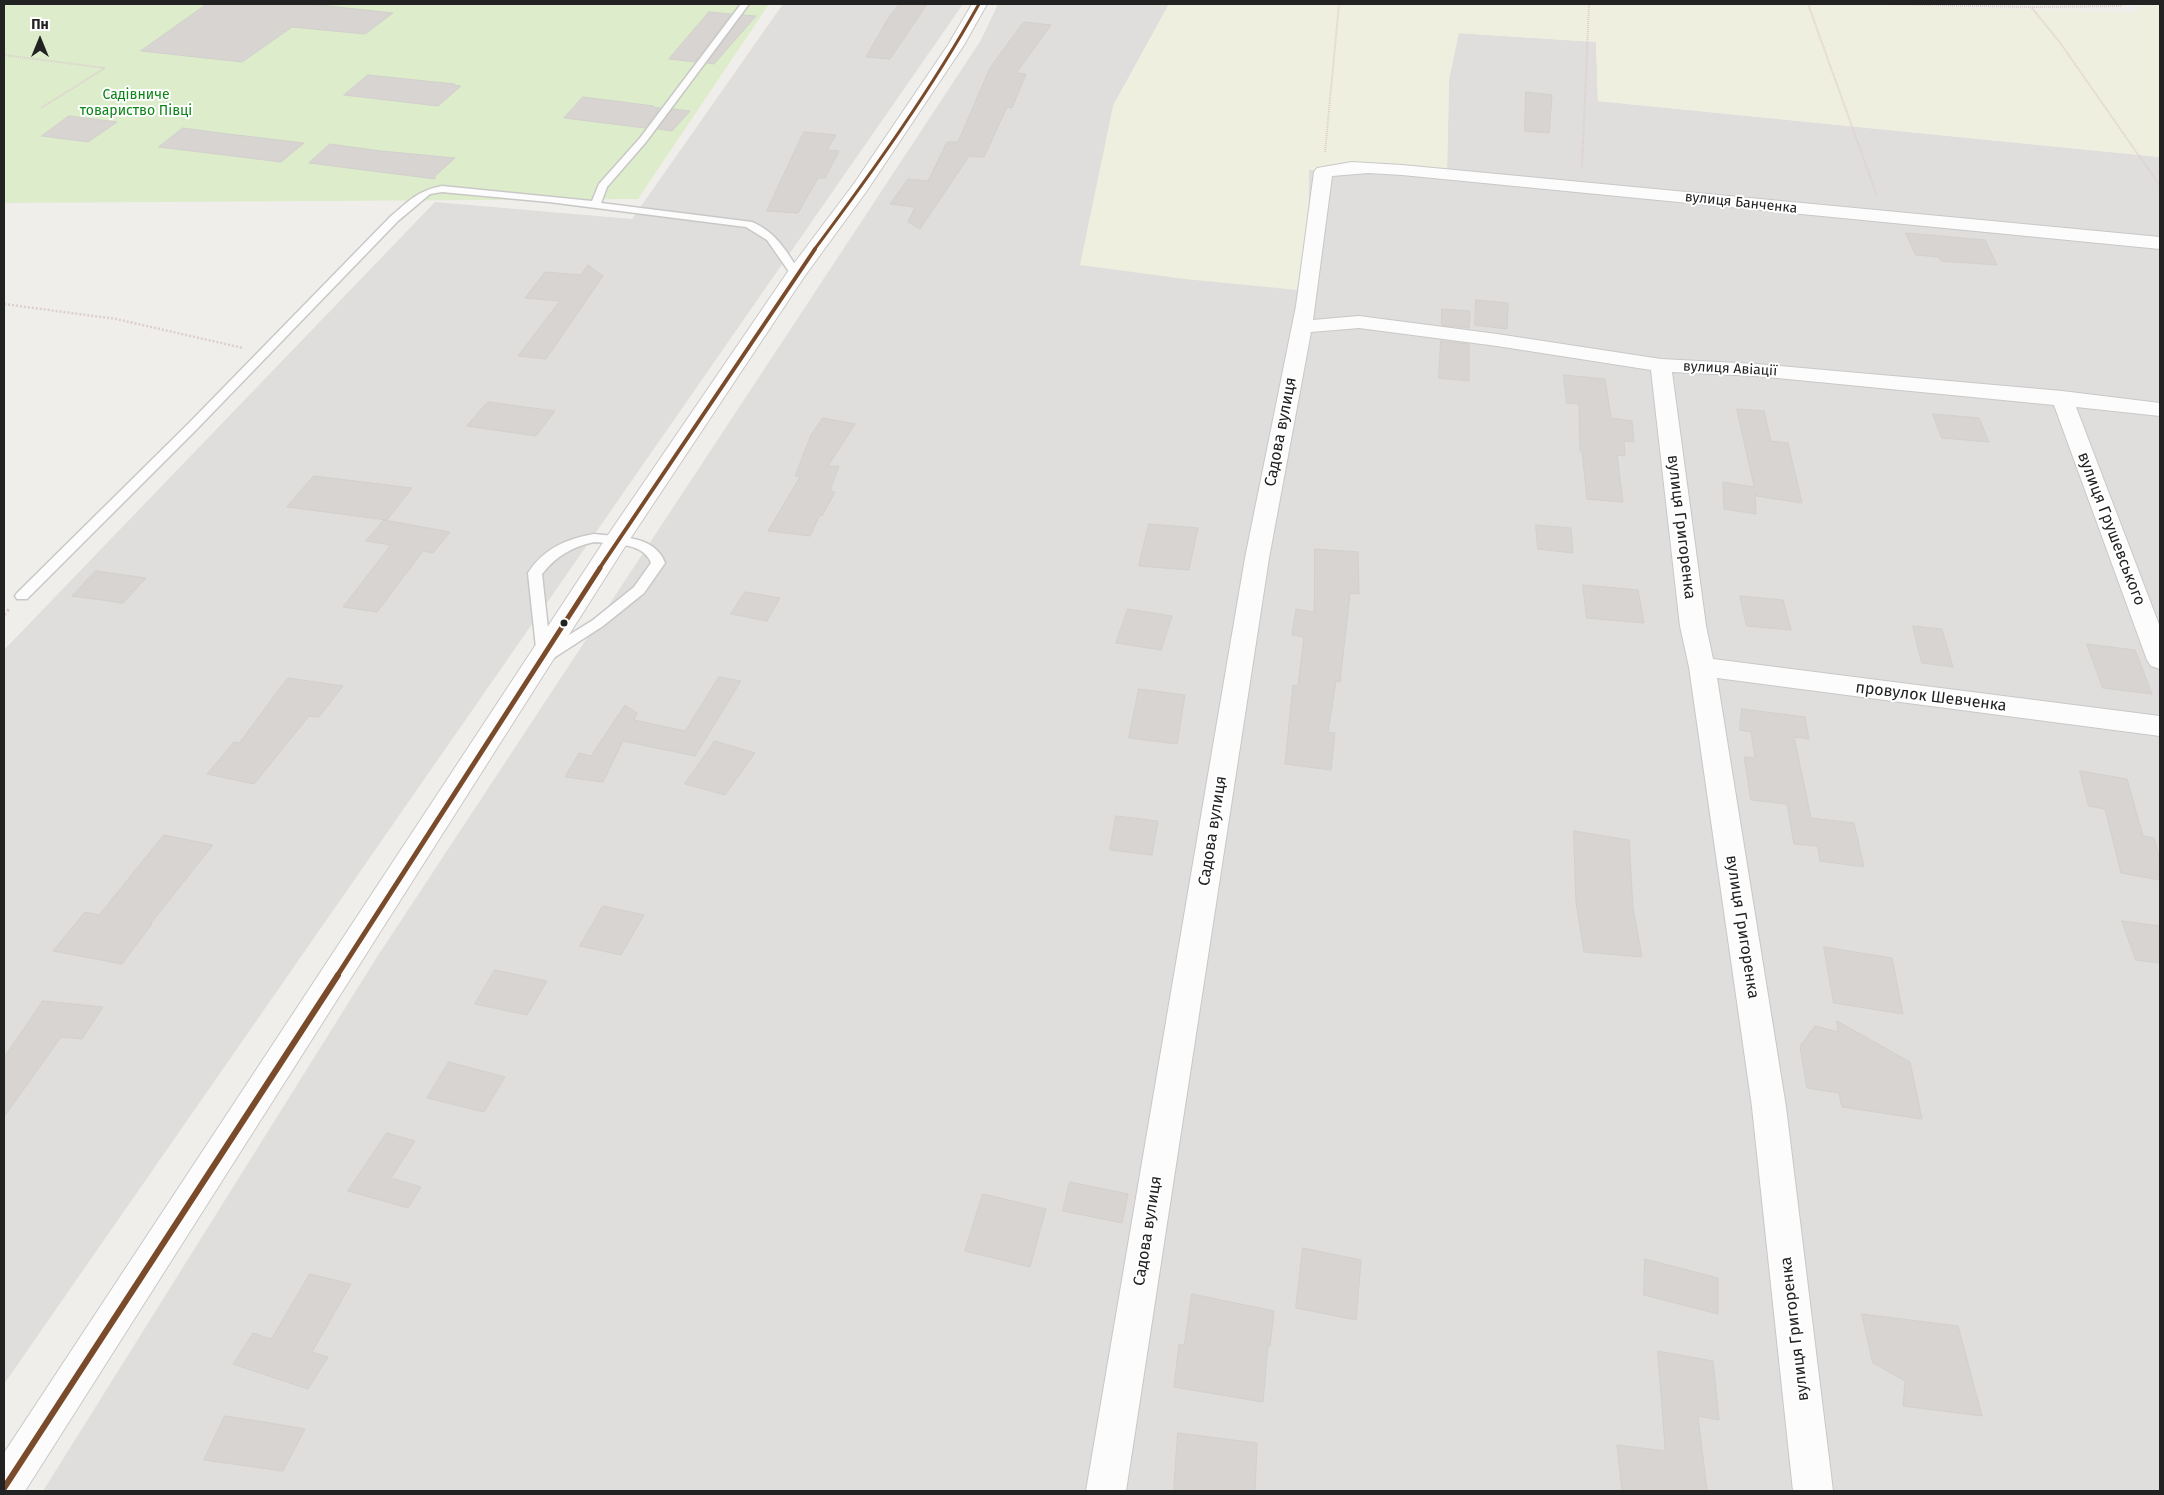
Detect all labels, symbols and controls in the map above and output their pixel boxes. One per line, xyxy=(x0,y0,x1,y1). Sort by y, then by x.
north arrow xyxy=(15,15,65,65)
text: Пн xyxy=(31,16,49,33)
park label: Садівниче товариство Півці xyxy=(80,87,192,120)
street label: вулиця Банченка xyxy=(1684,189,1798,217)
street label: вулиця Авіації xyxy=(1682,358,1778,380)
street label: Садова вулиця xyxy=(1261,376,1301,488)
street label: вулиця Грушевського xyxy=(2073,450,2149,608)
street label: вулиця Григоренка xyxy=(1663,454,1699,600)
unlabelled marker xyxy=(559,618,569,628)
street label: провулок Шевченка xyxy=(1854,678,2008,716)
street label: Садова вулиця xyxy=(1195,775,1231,887)
street label: вулиця Григоренка xyxy=(1721,854,1763,1000)
street label: Садова вулиця xyxy=(1130,1175,1166,1287)
street label: вулиця Григоренка xyxy=(1777,1256,1813,1402)

